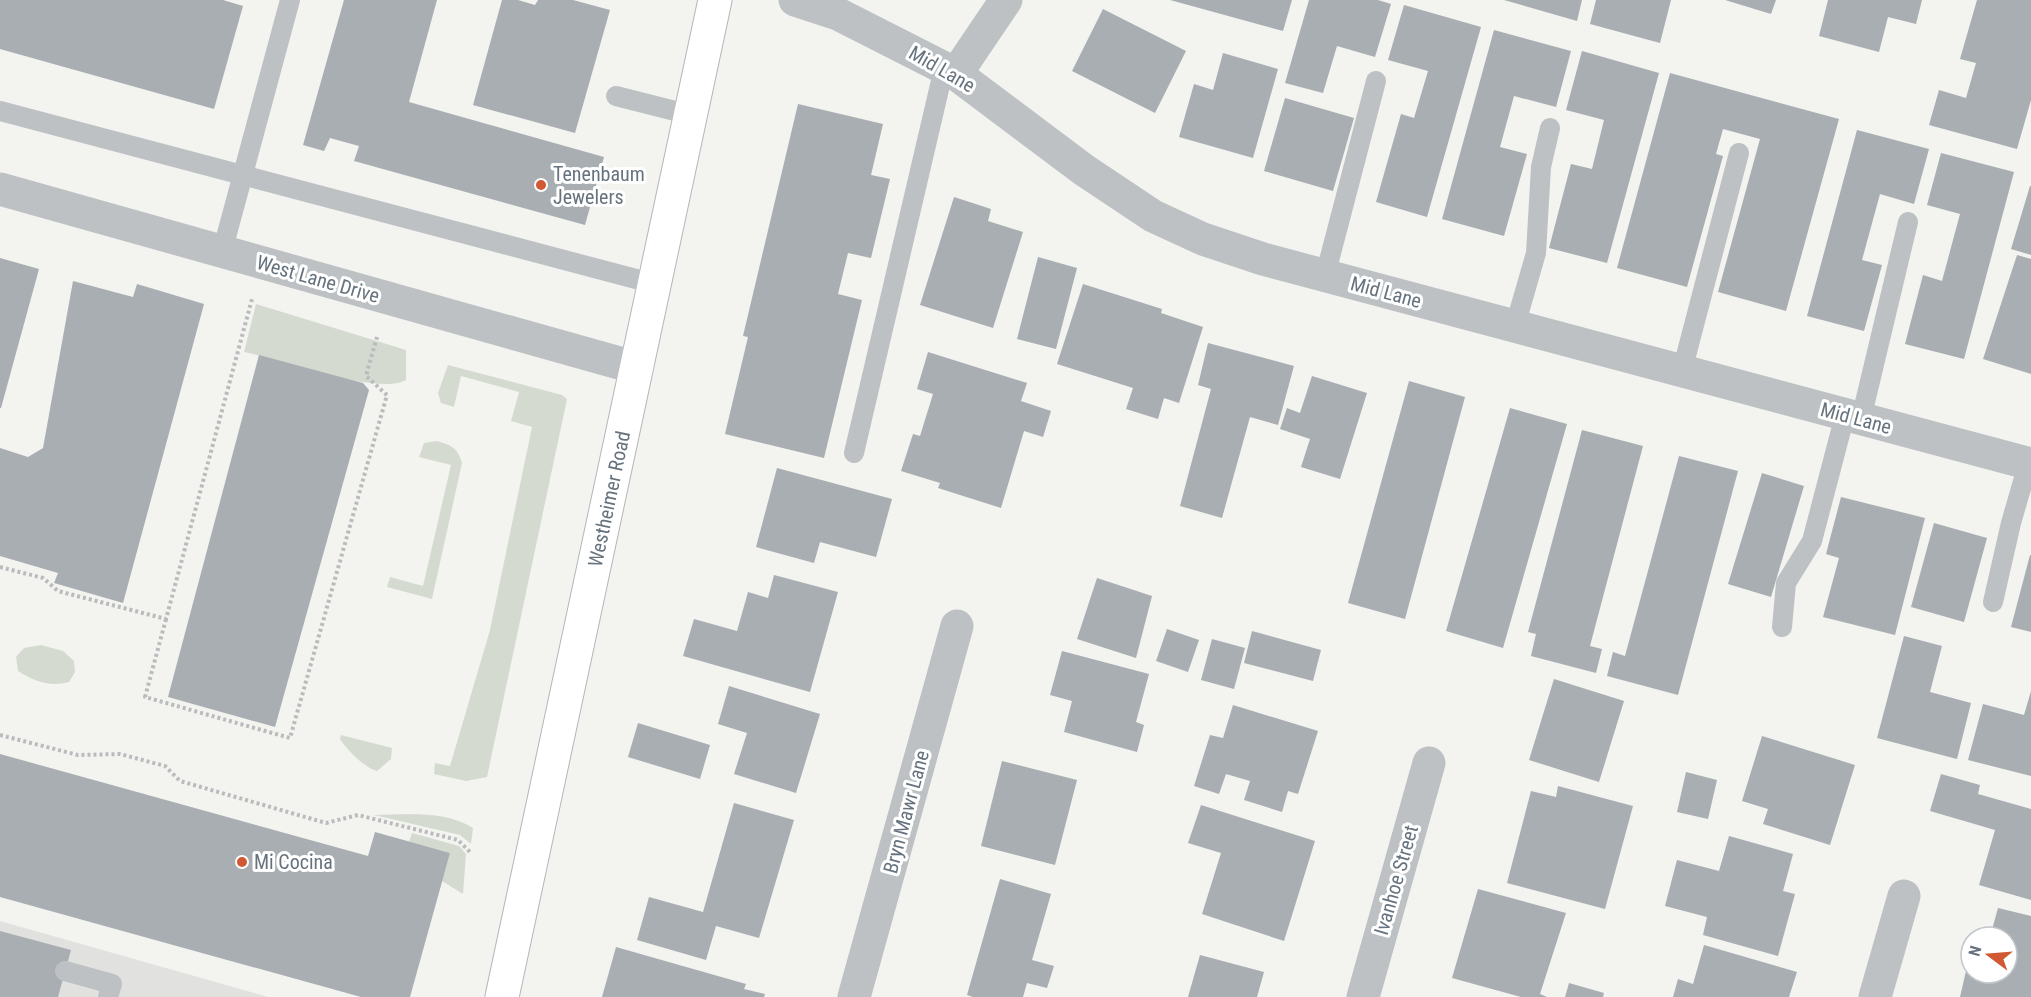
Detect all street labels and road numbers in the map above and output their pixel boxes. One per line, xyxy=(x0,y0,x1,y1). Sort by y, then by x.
street label: Mid Lane xyxy=(905,41,979,97)
street label: West Lane Drive xyxy=(254,250,382,308)
street label: Mid Lane xyxy=(1348,271,1424,313)
street label: Mid Lane xyxy=(1818,397,1894,439)
street label: Westheimer Road xyxy=(583,429,635,569)
street label: Bryn Mawr Lane xyxy=(878,748,934,876)
street label: Ivanhoe Street xyxy=(1369,822,1423,938)

